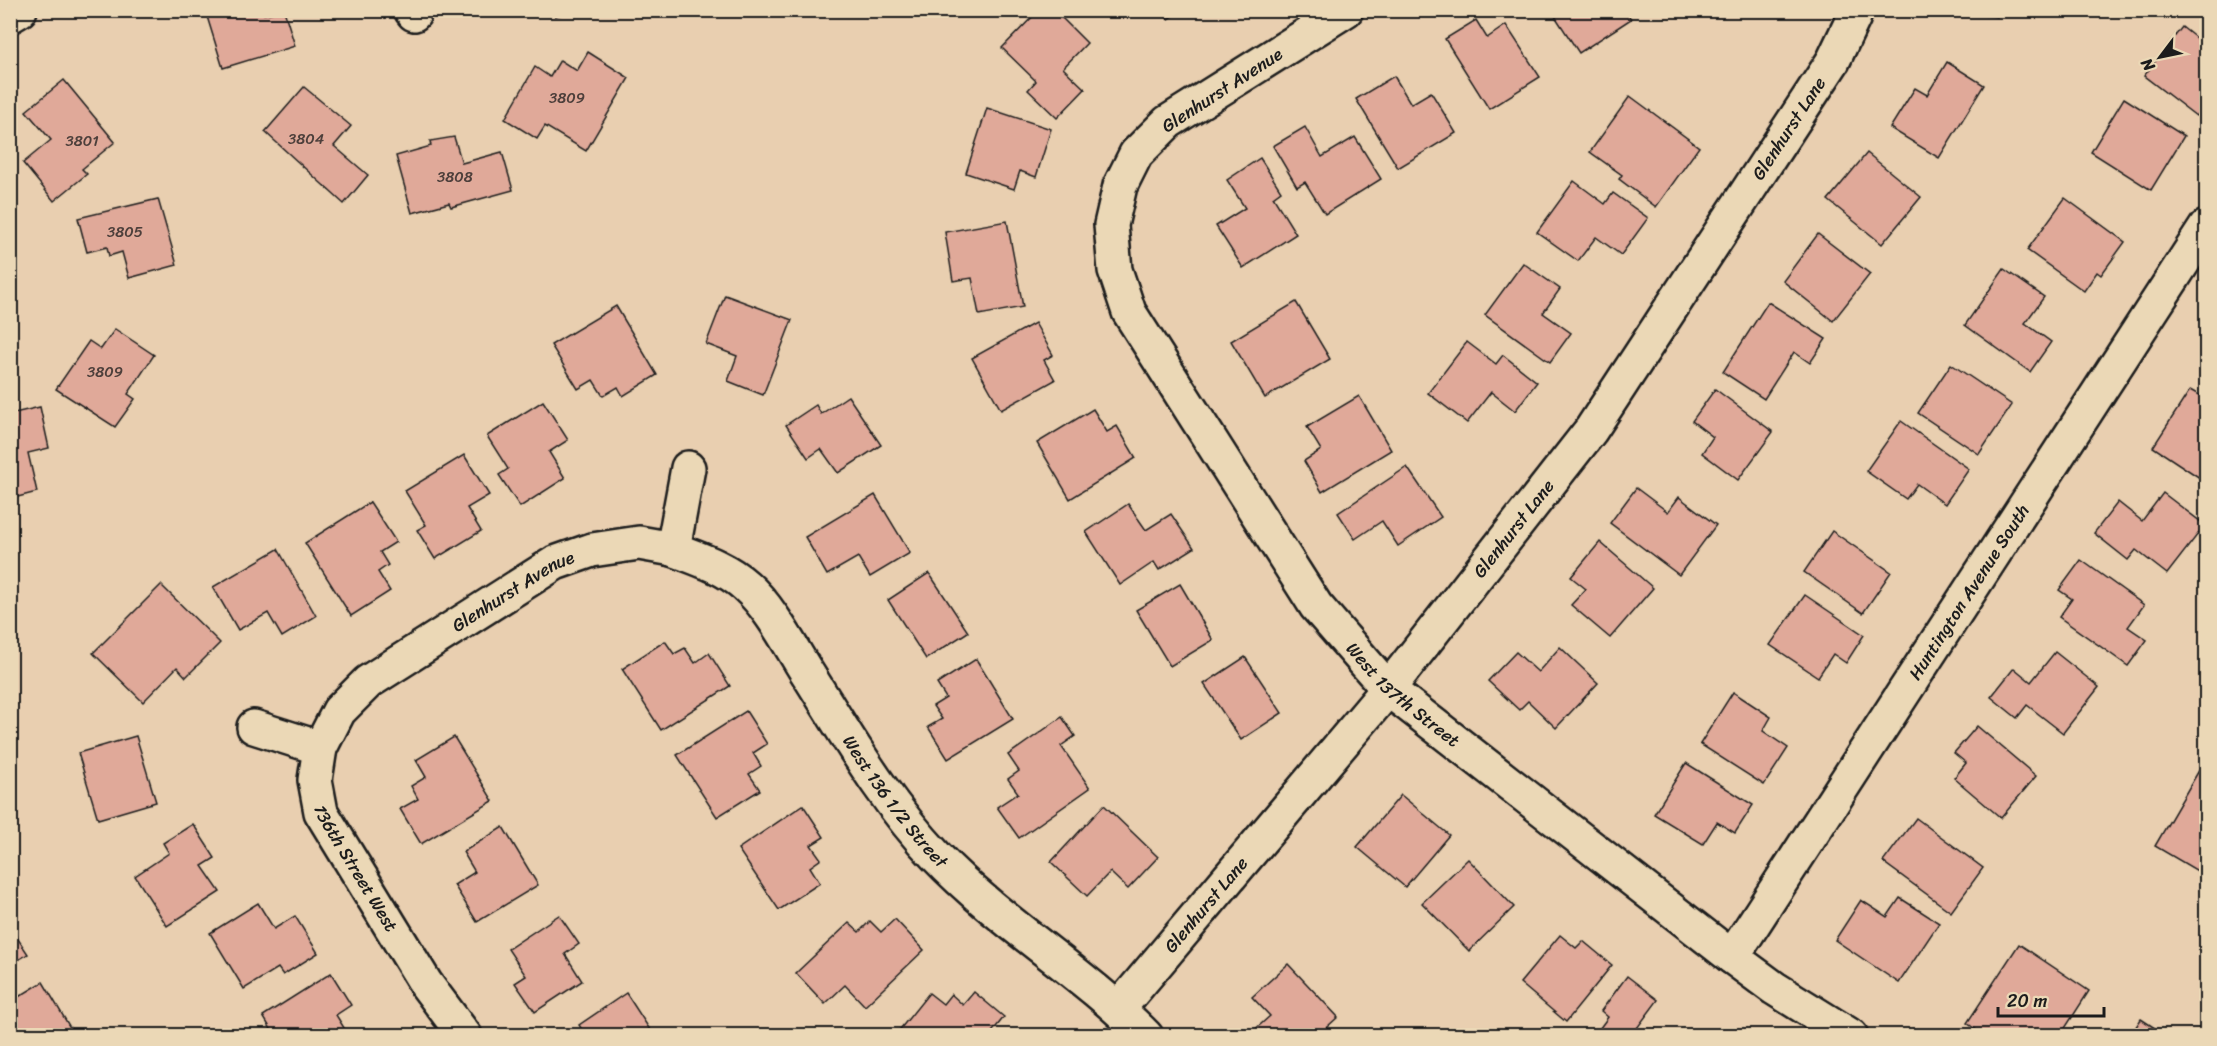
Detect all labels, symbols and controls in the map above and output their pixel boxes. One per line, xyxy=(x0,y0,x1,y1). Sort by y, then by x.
north arrow xyxy=(2130,27,2190,87)
street label: Glenhurst Avenue xyxy=(1155,38,1289,141)
text: N xyxy=(2132,52,2163,78)
street label: Glenhurst Lane xyxy=(1743,70,1835,187)
house number: 3809 xyxy=(549,85,585,111)
house number: 3804 xyxy=(288,126,324,152)
house number: 3801 xyxy=(65,128,99,154)
house number: 3808 xyxy=(437,164,473,190)
house number: 3805 xyxy=(107,219,143,245)
house number: 3809 xyxy=(87,359,123,385)
street label: Glenhurst Lane xyxy=(1465,472,1563,585)
street label: Huntington Avenue South xyxy=(1900,498,2038,687)
street label: Glenhurst Avenue xyxy=(445,541,579,641)
street label: West 137th Street xyxy=(1338,635,1467,756)
street label: West 136 1/2 Street xyxy=(834,728,956,876)
street label: 136th Street West xyxy=(304,803,407,938)
street label: Glenhurst Lane xyxy=(1156,849,1256,960)
scale bar xyxy=(1998,980,2104,1018)
text: 20 m xyxy=(2007,985,2047,1017)

